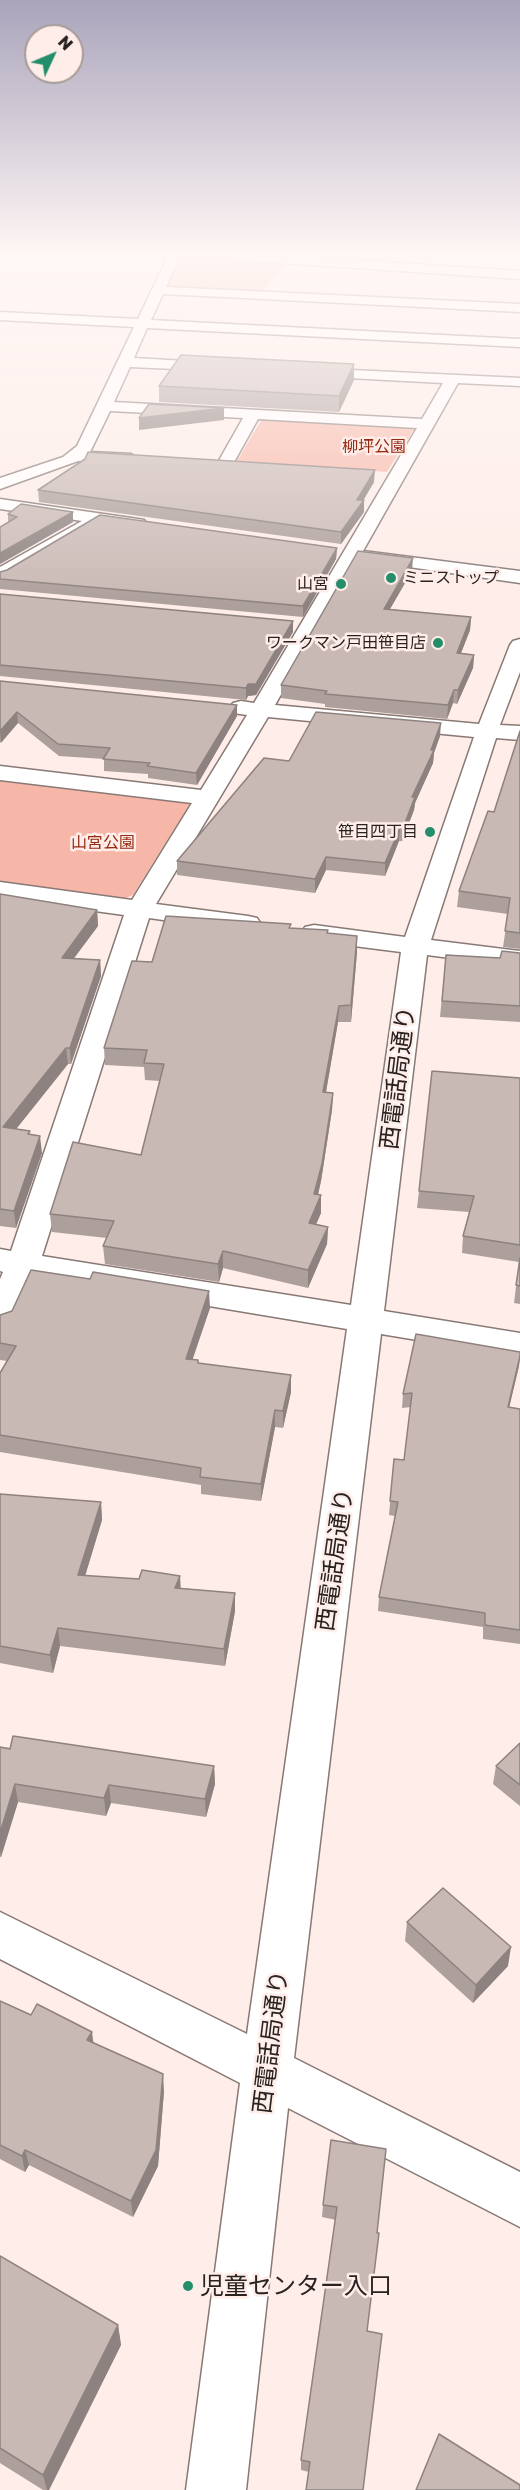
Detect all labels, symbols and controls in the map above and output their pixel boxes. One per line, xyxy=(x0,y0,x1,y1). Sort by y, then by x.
north arrow xyxy=(24,24,84,84)
text: N xyxy=(54,32,77,54)
park label: 柳坪公園 xyxy=(342,437,406,457)
place label: ミニストップ xyxy=(403,568,499,588)
marker: ミニストップ xyxy=(384,571,398,585)
place label: 山宮 xyxy=(297,574,329,594)
marker: 山宮 xyxy=(334,577,348,591)
place label: ワークマン戸田笹目店 xyxy=(266,633,426,653)
marker: ワークマン戸田笹目店 xyxy=(431,636,445,650)
place label: 笹目四丁目 xyxy=(338,822,418,842)
marker: 笹目四丁目 xyxy=(423,825,437,839)
park label: 山宮公園 xyxy=(71,833,135,853)
street label: 西電話局通り xyxy=(375,1005,421,1151)
street label: 西電話局通り xyxy=(311,1487,359,1633)
street label: 西電話局通り xyxy=(248,1969,294,2115)
place label: 児童センター入口 xyxy=(200,2272,392,2300)
marker: 児童センター入口 xyxy=(181,2279,195,2293)

